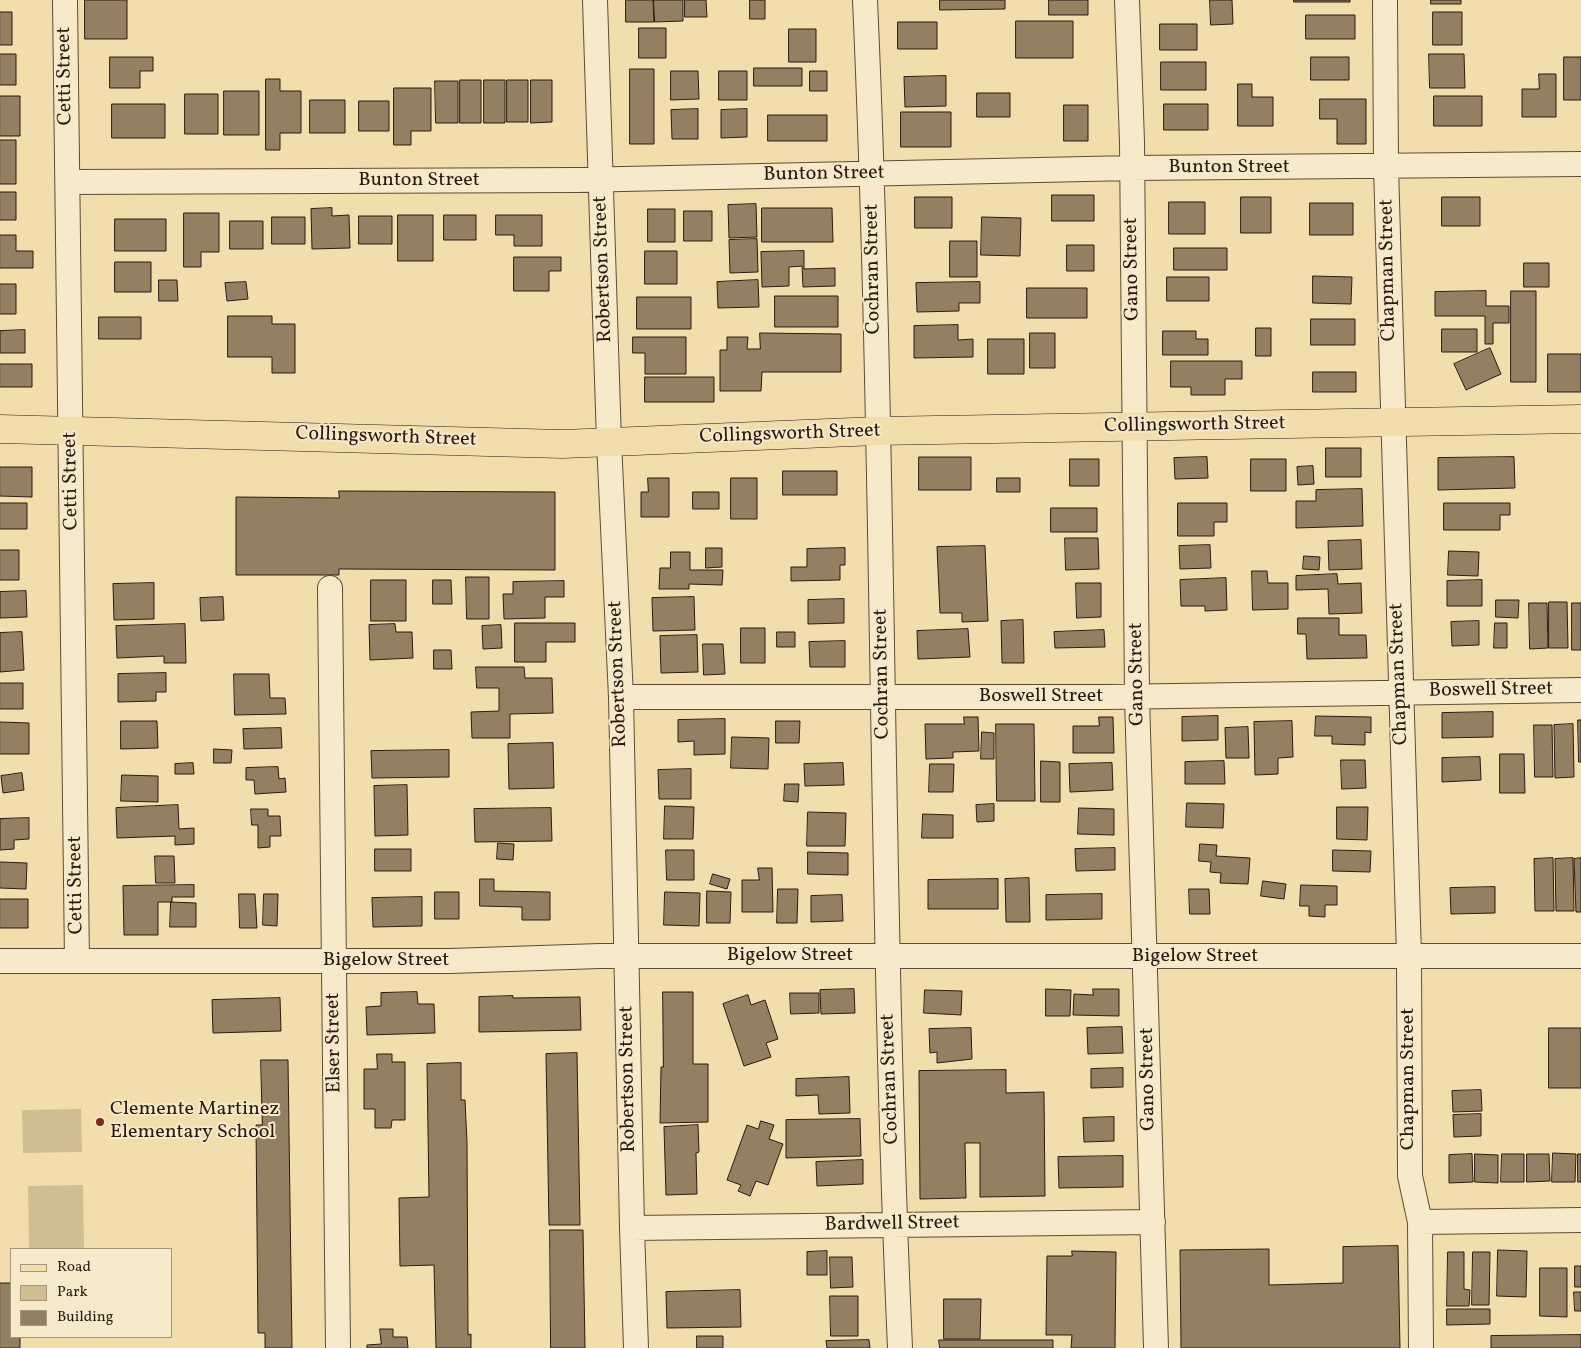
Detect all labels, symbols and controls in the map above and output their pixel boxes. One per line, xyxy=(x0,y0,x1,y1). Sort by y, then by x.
street label: Cetti Street xyxy=(53,26,79,126)
street label: Bunton Street xyxy=(1168,156,1290,180)
street label: Bunton Street xyxy=(763,162,885,188)
street label: Bunton Street xyxy=(358,169,480,193)
street label: Robertson Street xyxy=(589,195,619,343)
street label: Chapman Street xyxy=(1376,199,1402,341)
street label: Cochran Street xyxy=(861,203,887,335)
street label: Gano Street xyxy=(1120,217,1146,321)
street label: Collingsworth Street xyxy=(1104,412,1286,440)
street label: Collingsworth Street xyxy=(699,420,881,450)
street label: Collingsworth Street xyxy=(295,423,477,453)
street label: Cetti Street xyxy=(59,431,85,531)
street label: Robertson Street xyxy=(604,600,634,748)
street label: Chapman Street xyxy=(1386,602,1414,746)
street label: Cochran Street xyxy=(870,608,896,740)
street label: Gano Street xyxy=(1125,622,1151,726)
street label: Boswell Street xyxy=(1429,678,1553,704)
street label: Boswell Street xyxy=(979,685,1103,709)
street label: Cetti Street xyxy=(64,835,90,935)
street label: Bigelow Street xyxy=(727,944,853,968)
street label: Bigelow Street xyxy=(1132,945,1258,969)
street label: Bigelow Street xyxy=(323,949,449,973)
street label: Elser Street xyxy=(322,992,348,1094)
street label: Robertson Street xyxy=(616,1005,642,1153)
street label: Chapman Street xyxy=(1397,1008,1421,1150)
street label: Cochran Street xyxy=(877,1013,905,1145)
street label: Gano Street xyxy=(1136,1027,1162,1131)
place label: Clemente Martinez Elementary School xyxy=(110,1098,279,1145)
marker: Clemente Martinez Elementary School xyxy=(94,1116,106,1128)
street label: Bardwell Street xyxy=(824,1212,960,1238)
legend xyxy=(10,1248,172,1338)
text: Road xyxy=(57,1257,91,1278)
text: Park xyxy=(57,1282,88,1303)
text: Building xyxy=(57,1307,113,1328)

